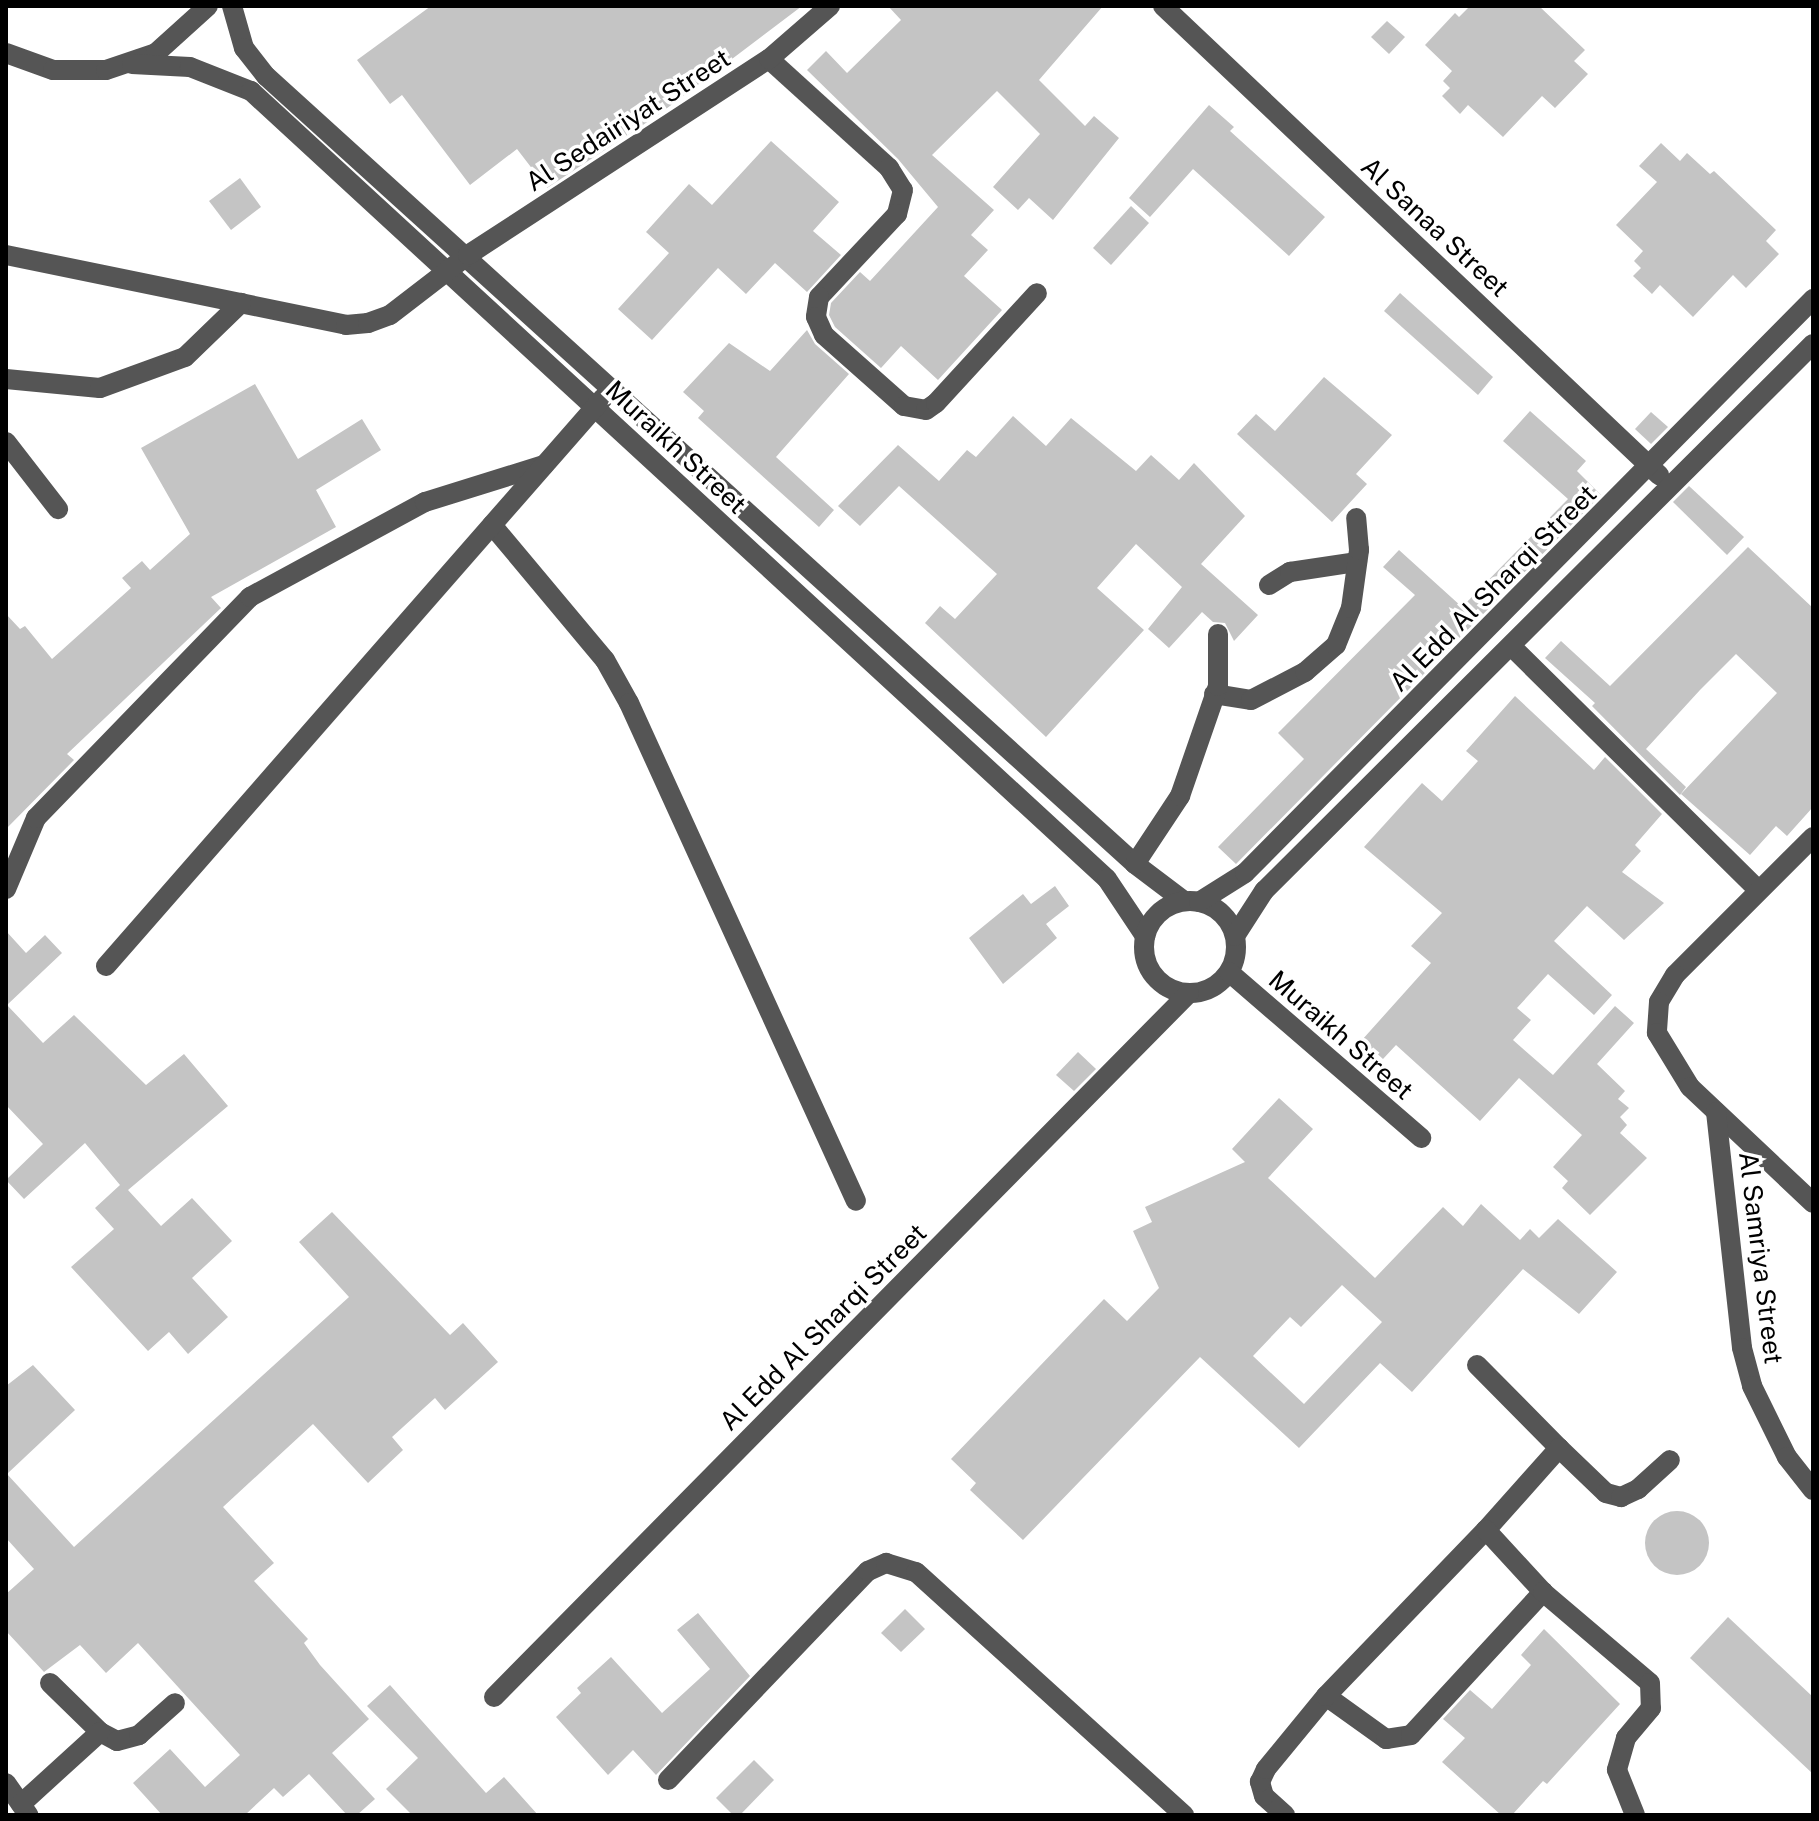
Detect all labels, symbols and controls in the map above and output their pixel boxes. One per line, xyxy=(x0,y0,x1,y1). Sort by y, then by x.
street label: Al Sedairiyat Street xyxy=(520,42,736,198)
street label: Al Sanaa Street xyxy=(1355,151,1515,303)
street label: Muraikh Street xyxy=(599,374,753,520)
street label: Al Edd Al Sharqi Street xyxy=(1383,478,1603,698)
street label: Muraikh Street xyxy=(1263,964,1419,1106)
street label: Al Samriya Street xyxy=(1732,1150,1790,1366)
street label: Al Edd Al Sharqi Street xyxy=(713,1217,933,1437)

